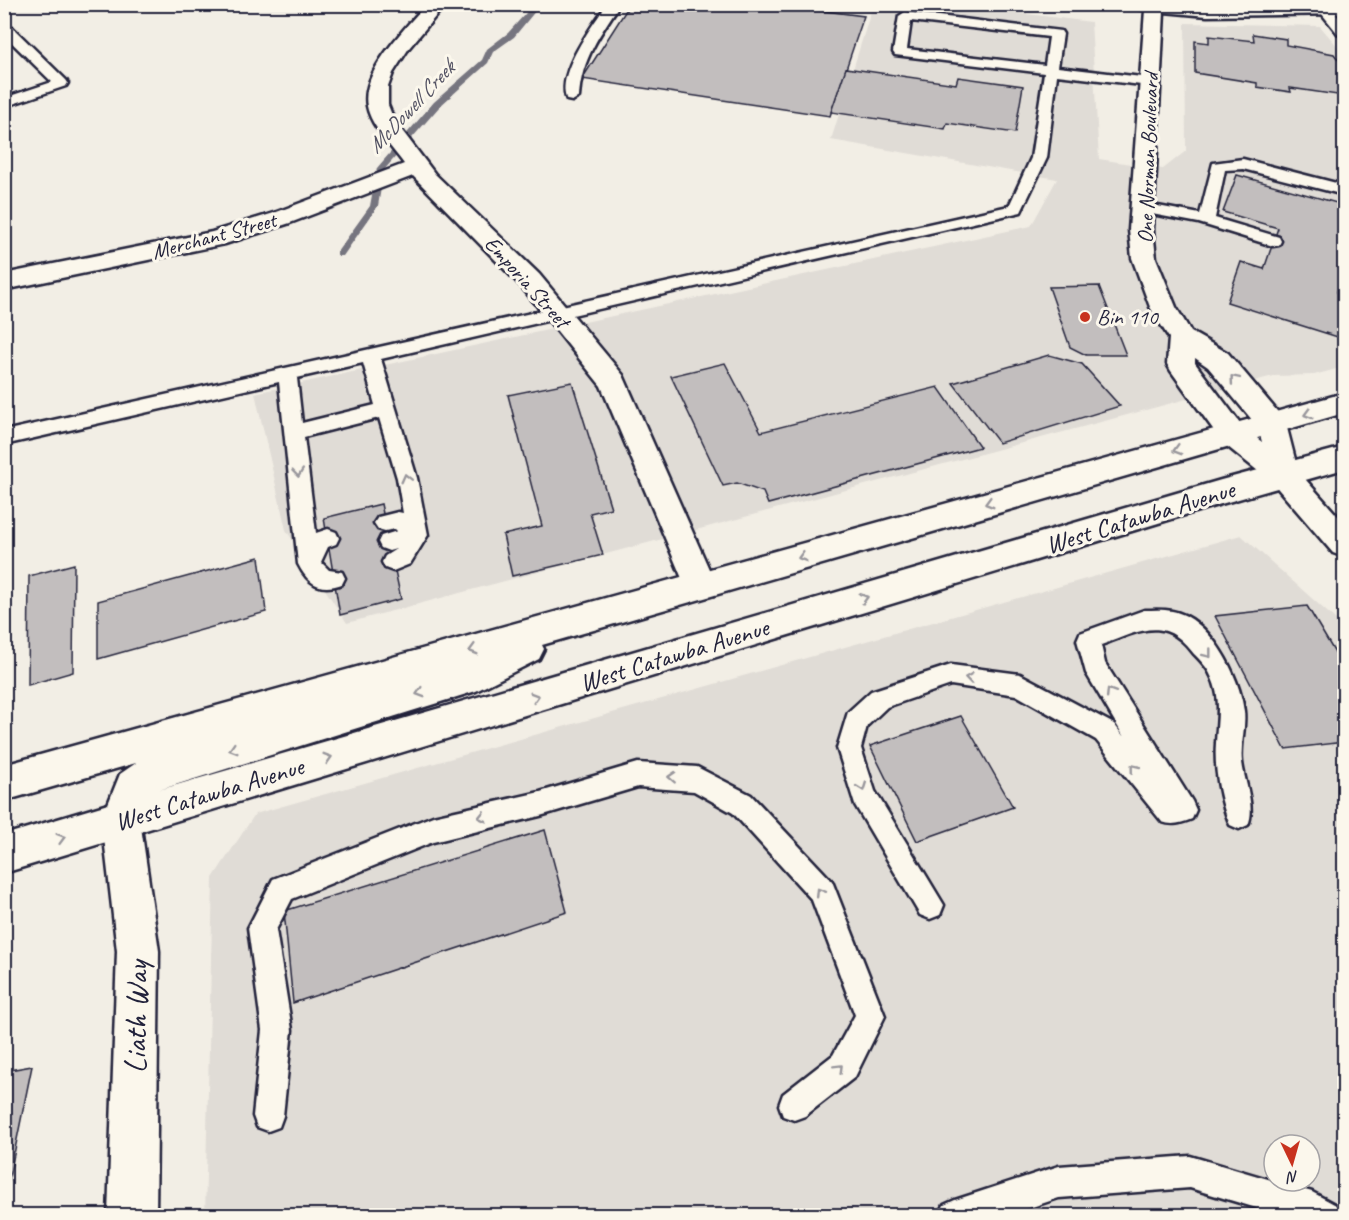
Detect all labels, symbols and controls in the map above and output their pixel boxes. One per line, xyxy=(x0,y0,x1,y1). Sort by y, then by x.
water label: McDowell Creek xyxy=(361,52,464,159)
street label: One Norman Boulevard xyxy=(1131,69,1165,244)
street label: Merchant Street xyxy=(149,205,282,266)
street label: Emporia Street xyxy=(478,230,577,336)
place label: Bin 110 xyxy=(1097,303,1160,331)
marker: Bin 110 xyxy=(1078,310,1092,324)
one-way arrow xyxy=(1231,375,1242,386)
one-way arrow xyxy=(1303,407,1314,419)
one-way arrow xyxy=(1172,443,1183,455)
one-way arrow xyxy=(291,468,304,477)
street label: West Catawba Avenue xyxy=(1042,472,1241,561)
one-way arrow xyxy=(401,473,414,483)
one-way arrow xyxy=(984,496,995,508)
one-way arrow xyxy=(797,550,808,562)
one-way arrow xyxy=(858,593,869,605)
street label: West Catawba Avenue xyxy=(576,610,775,699)
one-way arrow xyxy=(468,643,479,655)
one-way arrow xyxy=(1201,647,1212,658)
one-way arrow xyxy=(964,672,973,684)
one-way arrow xyxy=(415,686,426,698)
one-way arrow xyxy=(1106,688,1118,698)
one-way arrow xyxy=(529,692,540,704)
one-way arrow xyxy=(228,742,239,754)
street label: West Catawba Avenue xyxy=(111,749,310,838)
one-way arrow xyxy=(322,753,333,765)
one-way arrow xyxy=(1130,764,1141,775)
one-way arrow xyxy=(667,771,676,784)
one-way arrow xyxy=(854,782,867,792)
one-way arrow xyxy=(478,810,488,823)
one-way arrow xyxy=(55,833,66,845)
one-way arrow xyxy=(817,887,828,898)
street label: Liath Way xyxy=(115,957,158,1074)
one-way arrow xyxy=(832,1064,843,1075)
north arrow xyxy=(1262,1133,1322,1193)
text: N xyxy=(1284,1167,1299,1188)

